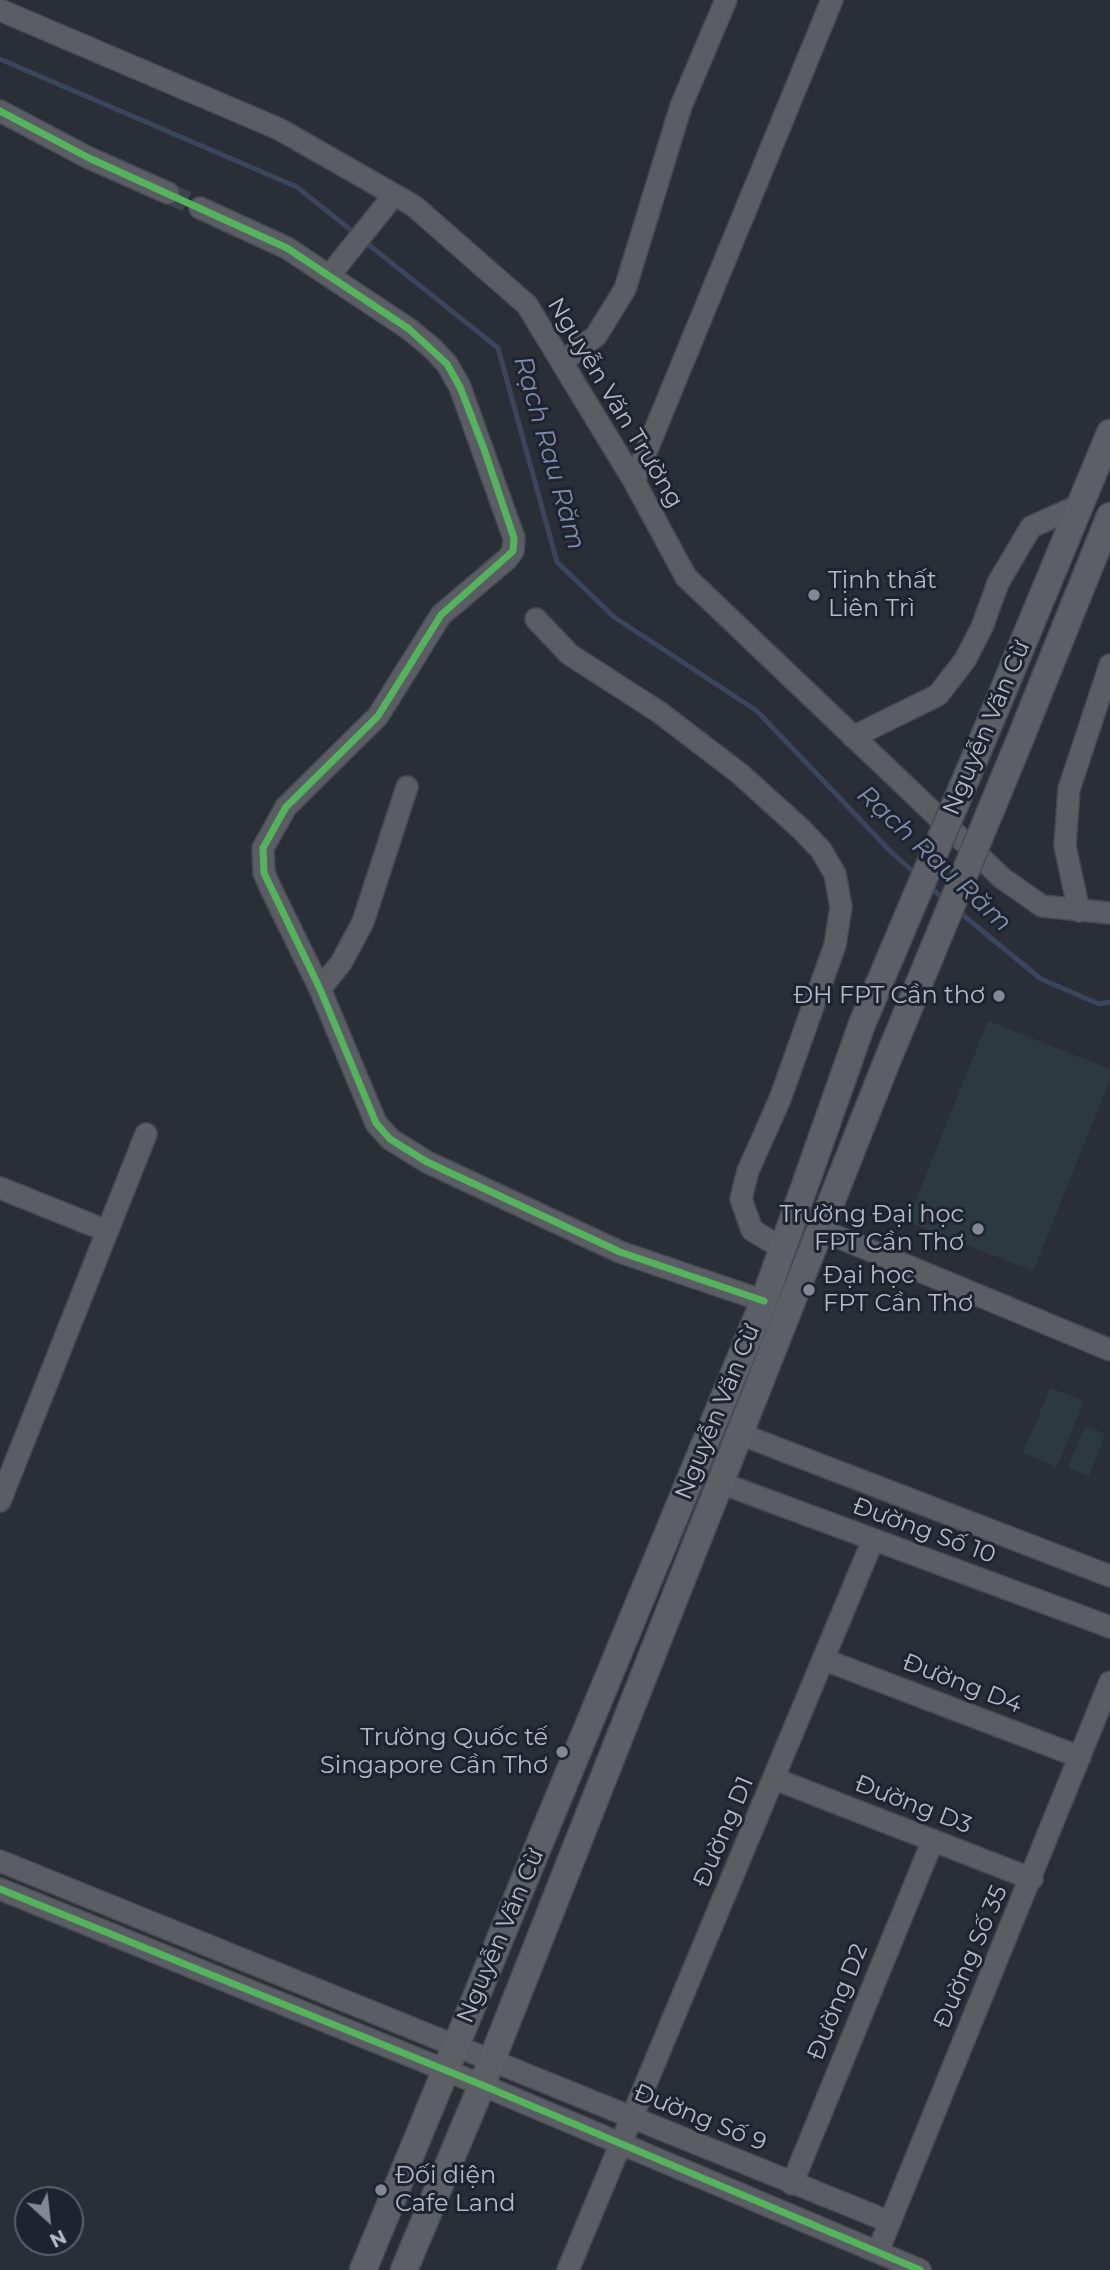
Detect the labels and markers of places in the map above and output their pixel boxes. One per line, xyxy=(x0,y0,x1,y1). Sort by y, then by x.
place label: Tịnh thất Liên Trì xyxy=(828,567,937,623)
marker: Tịnh thất Liên Trì xyxy=(806,587,822,603)
place label: ĐH FPT Cần thơ xyxy=(793,982,985,1010)
marker: ĐH FPT Cần thơ xyxy=(991,988,1007,1004)
place label: Trường Đại học FPT Cần Thơ xyxy=(780,1201,964,1257)
marker: Trường Đại học FPT Cần Thơ xyxy=(970,1221,986,1237)
place label: Đại học FPT Cần Thơ xyxy=(823,1262,973,1318)
marker: Đại học FPT Cần Thơ xyxy=(801,1282,817,1298)
place label: Trường Quốc tế Singapore Cần Thơ xyxy=(320,1724,548,1780)
marker: Trường Quốc tế Singapore Cần Thơ xyxy=(554,1744,570,1760)
place label: Đối diện Cafe Land xyxy=(395,2162,515,2218)
marker: Đối diện Cafe Land xyxy=(373,2182,389,2198)

